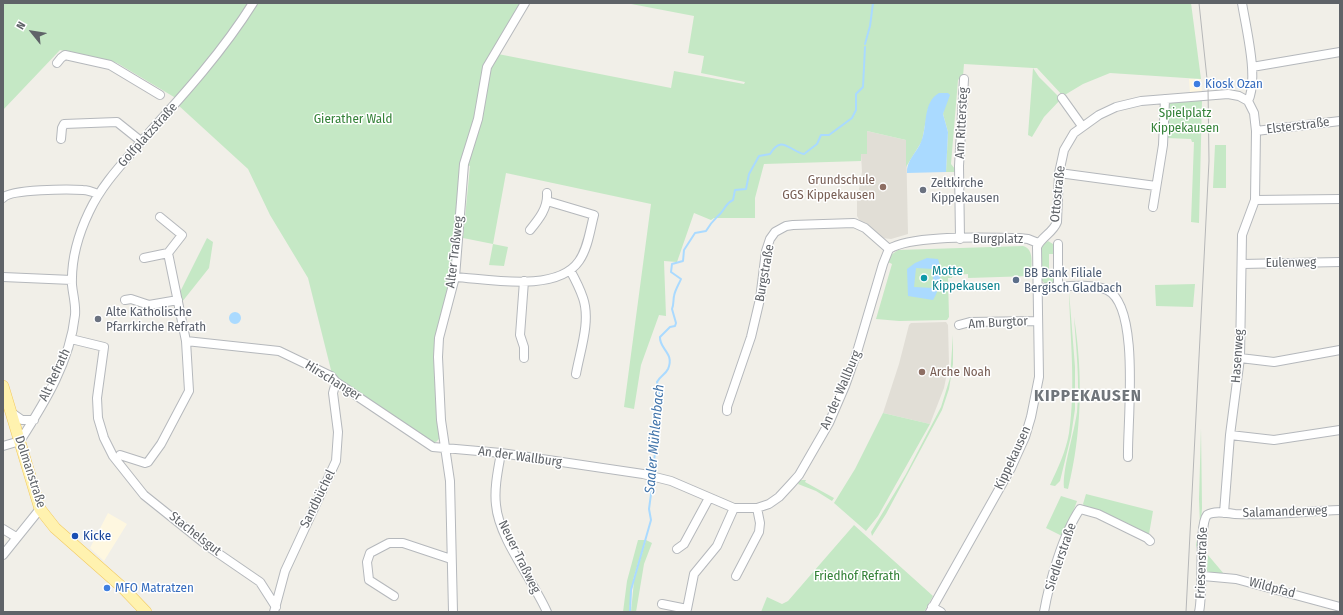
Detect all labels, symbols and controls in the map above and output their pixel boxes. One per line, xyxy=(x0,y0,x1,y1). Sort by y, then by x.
north arrow xyxy=(12,12,52,52)
text: N xyxy=(14,20,28,32)
place label: Kiosk Ozan xyxy=(1205,76,1263,92)
marker: Kiosk Ozan xyxy=(1192,79,1202,89)
street label: Am Rittersteg xyxy=(952,87,972,159)
street label: Golfplatzstraße xyxy=(115,100,181,170)
park label: Spielplatz Kippekausen xyxy=(1151,105,1219,136)
park label: Gierather Wald xyxy=(314,111,392,127)
street label: Elsterstraße xyxy=(1266,114,1330,138)
street label: Ottostraße xyxy=(1047,165,1069,223)
place label: Grundschule GGS Kippekausen xyxy=(782,172,875,203)
place label: Zeltkirche Kippekausen xyxy=(931,175,999,206)
marker: Grundschule GGS Kippekausen xyxy=(878,182,888,192)
marker: Zeltkirche Kippekausen xyxy=(918,185,928,195)
street label: Alter Traßweg xyxy=(443,215,467,289)
street label: Burgplatz xyxy=(973,231,1023,247)
street label: Burgstraße xyxy=(752,243,778,303)
street label: Eulenweg xyxy=(1266,255,1316,271)
place label: Motte Kippekausen xyxy=(932,263,1000,294)
place label: BB Bank Filiale Bergisch Gladbach xyxy=(1024,265,1122,296)
marker: Motte Kippekausen xyxy=(919,273,929,283)
marker: BB Bank Filiale Bergisch Gladbach xyxy=(1011,275,1021,285)
place label: Alte Katholische Pfarrkirche Refrath xyxy=(106,304,206,335)
marker: Alte Katholische Pfarrkirche Refrath xyxy=(93,314,103,324)
street label: Am Burgtor xyxy=(968,314,1028,332)
street label: Hasenweg xyxy=(1228,329,1248,383)
street label: Alt Refrath xyxy=(36,346,74,404)
street label: An der Wallburg xyxy=(817,348,865,432)
street label: Hirschanger xyxy=(302,358,364,404)
place label: Arche Noah xyxy=(930,364,991,380)
marker: Arche Noah xyxy=(917,367,927,377)
water label: Saaler Mühlenbach xyxy=(642,384,668,494)
district label: KIPPEKAUSEN xyxy=(1034,386,1142,406)
street label: Kippekausen xyxy=(992,424,1034,492)
street label: Dolmanstraße xyxy=(11,434,49,510)
street label: An der Wallburg xyxy=(477,443,563,471)
street label: Sandbüchel xyxy=(297,467,339,531)
street label: Salamanderweg xyxy=(1242,503,1328,521)
street label: Stachelsgut xyxy=(166,509,224,559)
street label: Neuer Traßweg xyxy=(495,518,543,596)
street label: Siedlerstraße xyxy=(1042,521,1080,593)
street label: Friesenstraße xyxy=(1193,527,1211,599)
place label: Kicke xyxy=(83,528,111,544)
marker: Kicke xyxy=(70,531,80,541)
park label: Friedhof Refrath xyxy=(814,568,900,584)
street label: Wildpfad xyxy=(1247,574,1297,602)
place label: MFO Matratzen xyxy=(115,580,194,596)
marker: MFO Matratzen xyxy=(102,583,112,593)

